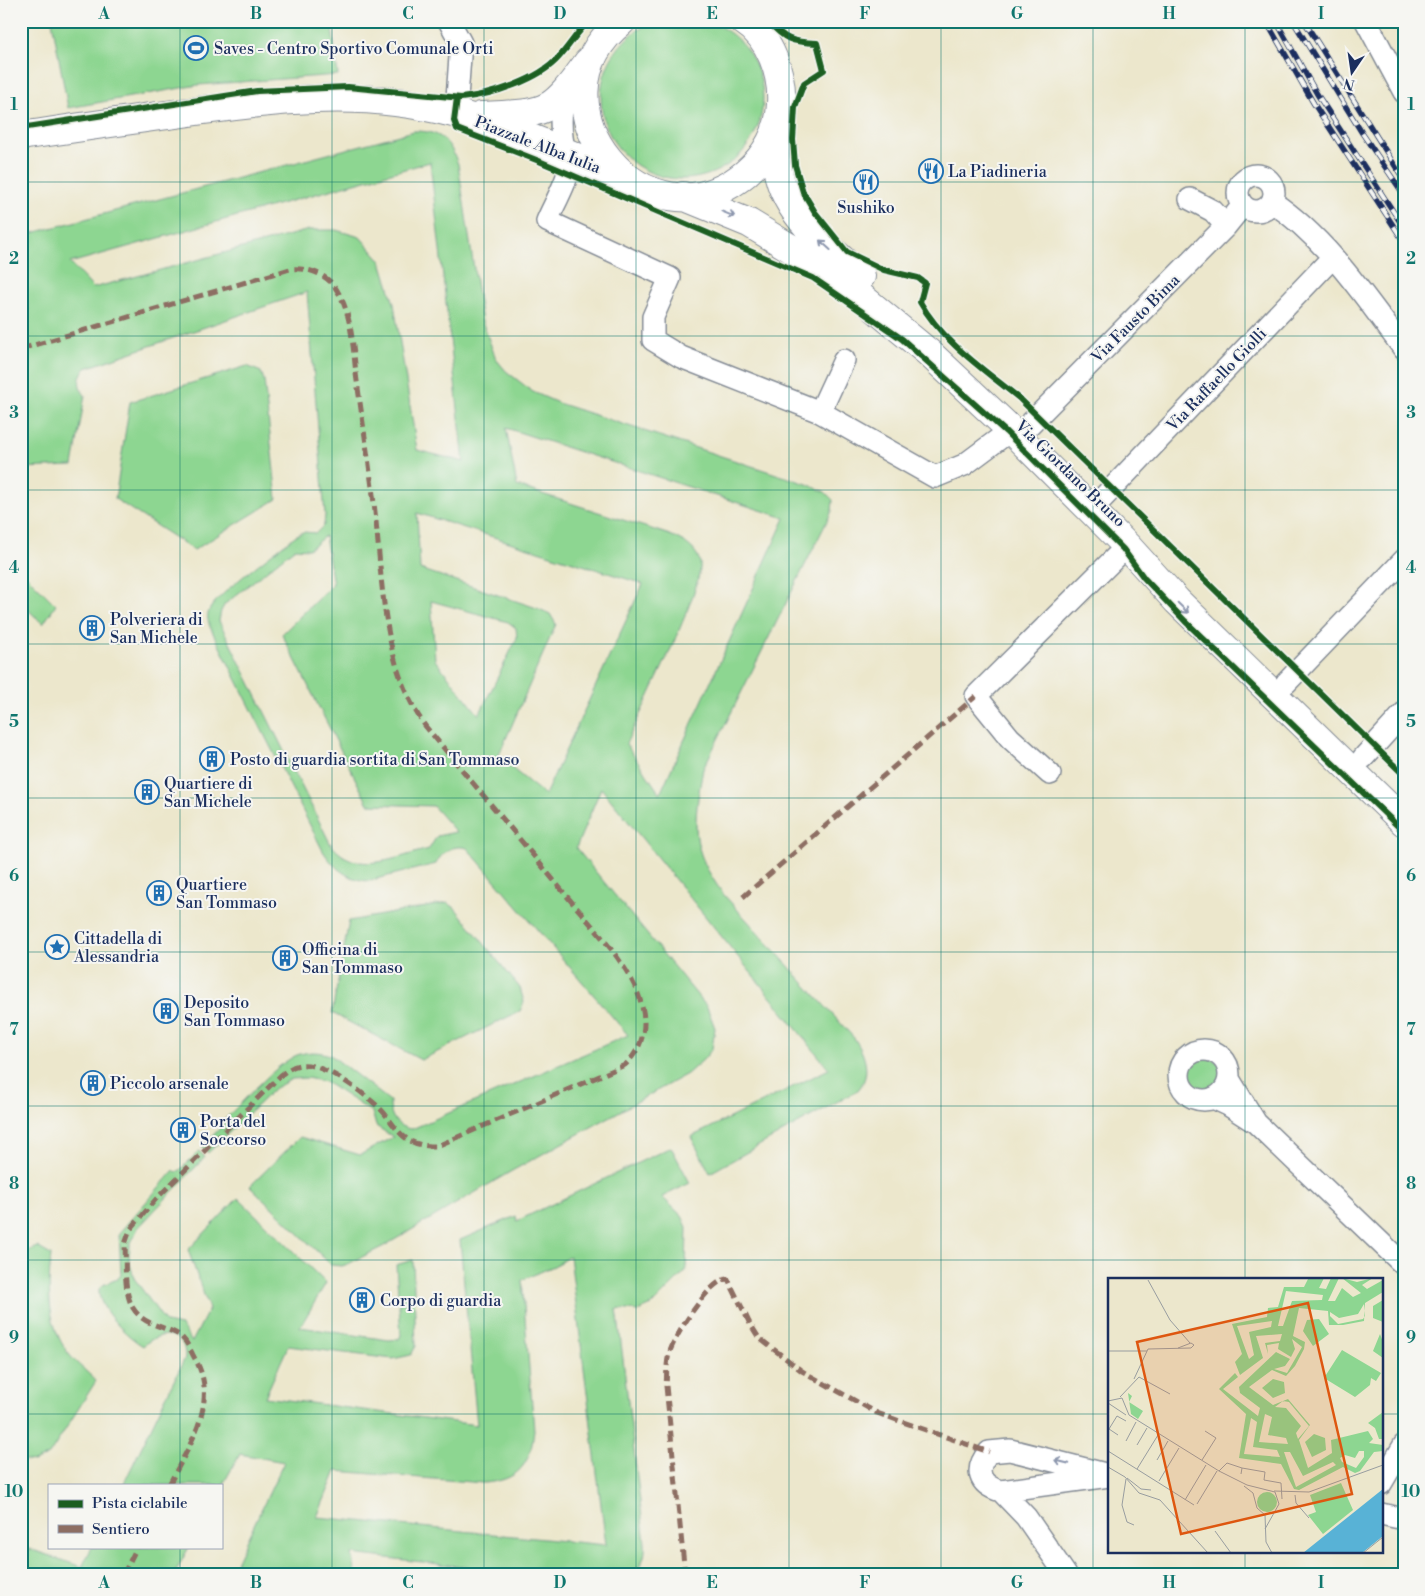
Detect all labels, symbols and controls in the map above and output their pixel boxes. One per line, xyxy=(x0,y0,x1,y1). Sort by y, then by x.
text: A xyxy=(97,4,110,24)
text: B xyxy=(250,4,262,24)
text: C xyxy=(402,4,414,24)
text: D xyxy=(554,4,567,24)
text: E xyxy=(706,4,718,24)
text: F xyxy=(859,4,871,24)
text: G xyxy=(1011,4,1024,24)
text: H xyxy=(1162,4,1176,24)
text: I xyxy=(1318,4,1324,24)
sports icon: Saves - Centro Sportivo Comunale Orti xyxy=(183,35,209,61)
place label: Saves - Centro Sportivo Comunale Orti xyxy=(214,39,493,59)
north arrow xyxy=(1328,48,1378,98)
text: N xyxy=(1342,74,1357,94)
text: 1 xyxy=(10,95,18,115)
text: 1 xyxy=(1407,95,1415,115)
street label: Piazzale Alba Iulia xyxy=(472,112,604,178)
restaurant icon: La Piadineria xyxy=(918,158,944,184)
place label: La Piadineria xyxy=(948,162,1048,182)
restaurant icon: Sushiko xyxy=(853,169,879,195)
place label: Sushiko xyxy=(837,198,895,218)
one-way arrow xyxy=(720,210,735,220)
one-way arrow xyxy=(818,239,831,251)
text: 2 xyxy=(9,249,19,269)
text: 2 xyxy=(1406,249,1416,269)
street label: Via Fausto Bima xyxy=(1086,269,1185,368)
street label: Via Raffaello Giolli xyxy=(1162,324,1271,436)
text: 3 xyxy=(9,403,19,423)
text: 3 xyxy=(1406,403,1416,423)
street label: Via Giordano Bruno xyxy=(1010,415,1130,531)
text: 4 xyxy=(9,558,20,578)
text: 4 xyxy=(1406,558,1417,578)
one-way arrow xyxy=(1177,601,1189,613)
place label: Polveriera di San Michele xyxy=(110,610,203,648)
building icon: Polveriera di San Michele xyxy=(79,615,105,641)
text: 5 xyxy=(9,712,19,732)
text: 5 xyxy=(1406,712,1416,732)
building icon: Posto di guardia sortita di San Tommaso xyxy=(199,746,225,772)
place label: Posto di guardia sortita di San Tommaso xyxy=(230,750,520,770)
place label: Quartiere di San Michele xyxy=(164,774,253,812)
building icon: Quartiere di San Michele xyxy=(134,779,160,805)
text: 6 xyxy=(9,866,19,886)
text: 6 xyxy=(1406,866,1416,886)
place label: Quartiere San Tommaso xyxy=(176,875,277,913)
building icon: Quartiere San Tommaso xyxy=(146,880,172,906)
place label: Cittadella di Alessandria xyxy=(73,929,162,967)
place icon: Cittadella di Alessandria xyxy=(44,934,70,960)
place label: Officina di San Tommaso xyxy=(302,940,403,978)
building icon: Officina di San Tommaso xyxy=(272,945,298,971)
place label: Deposito San Tommaso xyxy=(184,993,285,1031)
building icon: Deposito San Tommaso xyxy=(153,998,179,1024)
text: 7 xyxy=(9,1020,19,1040)
text: 7 xyxy=(1406,1020,1416,1040)
building icon: Piccolo arsenale xyxy=(80,1070,106,1096)
place label: Piccolo arsenale xyxy=(110,1074,229,1094)
place label: Porta del Soccorso xyxy=(200,1112,266,1150)
building icon: Porta del Soccorso xyxy=(170,1117,196,1143)
text: 8 xyxy=(9,1174,19,1194)
text: 8 xyxy=(1406,1174,1416,1194)
inset map xyxy=(1108,1278,1382,1554)
building icon: Corpo di guardia xyxy=(349,1287,375,1313)
place label: Corpo di guardia xyxy=(380,1291,502,1311)
text: 9 xyxy=(9,1328,19,1348)
text: 9 xyxy=(1406,1328,1416,1348)
one-way arrow xyxy=(1054,1456,1070,1466)
text: 10 xyxy=(5,1482,23,1502)
text: 10 xyxy=(1402,1482,1420,1502)
legend xyxy=(48,1484,222,1548)
text: Pista ciclabile xyxy=(92,1494,188,1513)
text: Sentiero xyxy=(92,1520,150,1539)
text: A xyxy=(97,1573,110,1593)
text: B xyxy=(250,1573,262,1593)
text: C xyxy=(402,1573,414,1593)
text: D xyxy=(554,1573,567,1593)
text: E xyxy=(706,1573,718,1593)
text: F xyxy=(859,1573,871,1593)
text: G xyxy=(1011,1573,1024,1593)
text: H xyxy=(1162,1573,1176,1593)
text: I xyxy=(1318,1573,1324,1593)

